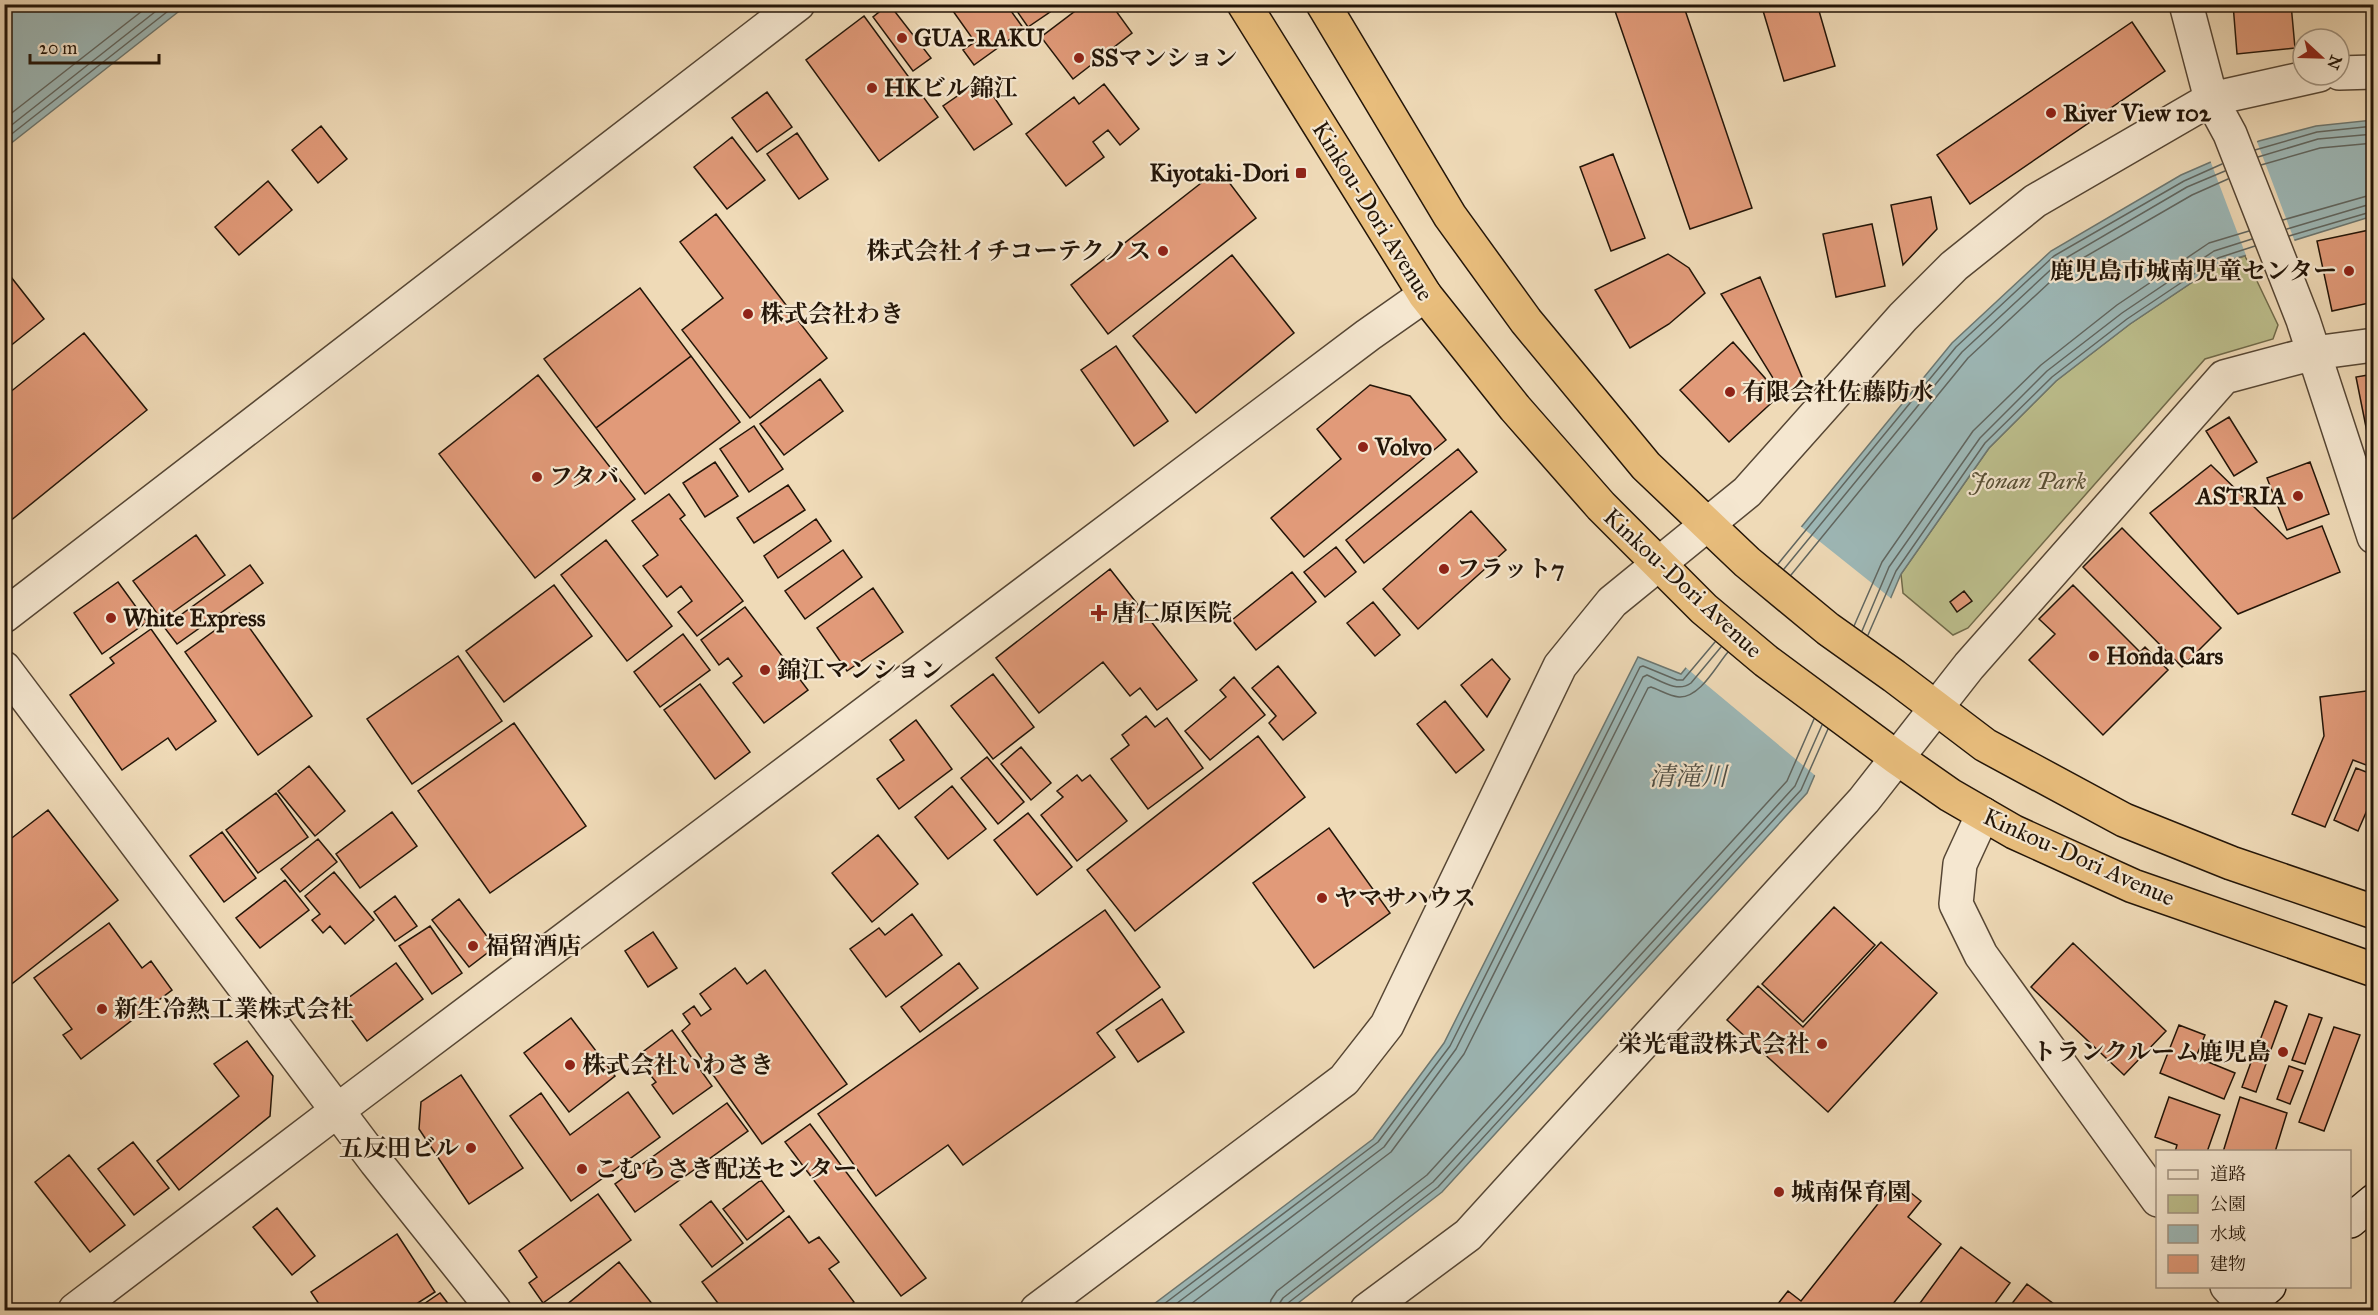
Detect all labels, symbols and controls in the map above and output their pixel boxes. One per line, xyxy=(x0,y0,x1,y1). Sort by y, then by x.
place label: GUA-RAKU xyxy=(914,23,1045,53)
scale bar xyxy=(30,27,159,65)
north arrow xyxy=(2291,27,2351,87)
marker: GUA-RAKU xyxy=(895,31,909,45)
text: 20 m xyxy=(39,37,77,59)
place label: SSマンション xyxy=(1091,43,1238,73)
marker: SSマンション xyxy=(1072,51,1086,65)
text: N xyxy=(2323,53,2346,73)
place label: HKビル錦江 xyxy=(884,73,1018,103)
marker: HKビル錦江 xyxy=(865,81,879,95)
place label: River View 102 xyxy=(2063,98,2212,128)
marker: River View 102 xyxy=(2044,106,2058,120)
street label: Kinkou-Dori Avenue xyxy=(1306,116,1440,306)
place label: Kiyotaki-Dori xyxy=(1149,158,1289,188)
marker: Kiyotaki-Dori xyxy=(1294,166,1308,180)
place label: 株式会社イチコーテクノス xyxy=(866,236,1151,266)
marker: 株式会社イチコーテクノス xyxy=(1156,244,1170,258)
place label: 鹿児島市城南児童センター xyxy=(2050,256,2337,286)
marker: 鹿児島市城南児童センター xyxy=(2342,264,2356,278)
place label: 株式会社わき xyxy=(760,299,904,329)
marker: 株式会社わき xyxy=(741,307,755,321)
place label: 有限会社佐藤防水 xyxy=(1742,377,1934,407)
marker: 有限会社佐藤防水 xyxy=(1723,385,1737,399)
place label: Volvo xyxy=(1374,432,1432,462)
marker: Volvo xyxy=(1356,440,1370,454)
place label: フタバ xyxy=(549,462,619,492)
park label: Jonan Park xyxy=(1968,466,2087,496)
marker: フタバ xyxy=(530,470,544,484)
place label: ASTRIA xyxy=(2194,481,2287,511)
marker: ASTRIA xyxy=(2291,489,2305,503)
street label: Kinkou-Dori Avenue xyxy=(1597,502,1769,664)
place label: フラット7 xyxy=(1456,554,1565,584)
marker: フラット7 xyxy=(1437,562,1451,576)
place label: 唐仁原医院 xyxy=(1112,598,1232,628)
place label: White Express xyxy=(123,603,266,633)
marker: 唐仁原医院 xyxy=(1090,604,1108,622)
marker: White Express xyxy=(104,611,118,625)
place label: Honda Cars xyxy=(2106,641,2224,671)
marker: Honda Cars xyxy=(2087,649,2101,663)
place label: 錦江マンション xyxy=(777,655,944,685)
marker: 錦江マンション xyxy=(758,663,772,677)
water label: 清滝川 xyxy=(1649,760,1730,792)
street label: Kinkou-Dori Avenue xyxy=(1979,801,2179,913)
place label: ヤマサハウス xyxy=(1334,883,1476,913)
marker: ヤマサハウス xyxy=(1315,891,1329,905)
place label: 福留酒店 xyxy=(485,931,581,961)
marker: 福留酒店 xyxy=(466,939,480,953)
place label: 新生冷熱工業株式会社 xyxy=(114,994,354,1024)
marker: 新生冷熱工業株式会社 xyxy=(95,1002,109,1016)
place label: 栄光電設株式会社 xyxy=(1618,1029,1810,1059)
marker: 栄光電設株式会社 xyxy=(1815,1037,1829,1051)
place label: トランクルーム鹿児島 xyxy=(2032,1037,2271,1067)
marker: トランクルーム鹿児島 xyxy=(2276,1045,2290,1059)
place label: 株式会社いわさき xyxy=(582,1050,774,1080)
marker: 株式会社いわさき xyxy=(563,1058,577,1072)
place label: 五反田ビル xyxy=(339,1133,459,1163)
marker: 五反田ビル xyxy=(464,1141,478,1155)
legend xyxy=(2156,1150,2351,1288)
place label: こむらさき配送センター xyxy=(594,1154,857,1184)
marker: こむらさき配送センター xyxy=(575,1162,589,1176)
text: 道路 xyxy=(2210,1163,2246,1185)
place label: 城南保育園 xyxy=(1791,1177,1911,1207)
marker: 城南保育園 xyxy=(1772,1185,1786,1199)
text: 公園 xyxy=(2210,1193,2246,1215)
text: 水域 xyxy=(2210,1223,2246,1245)
text: 建物 xyxy=(2210,1253,2246,1275)

